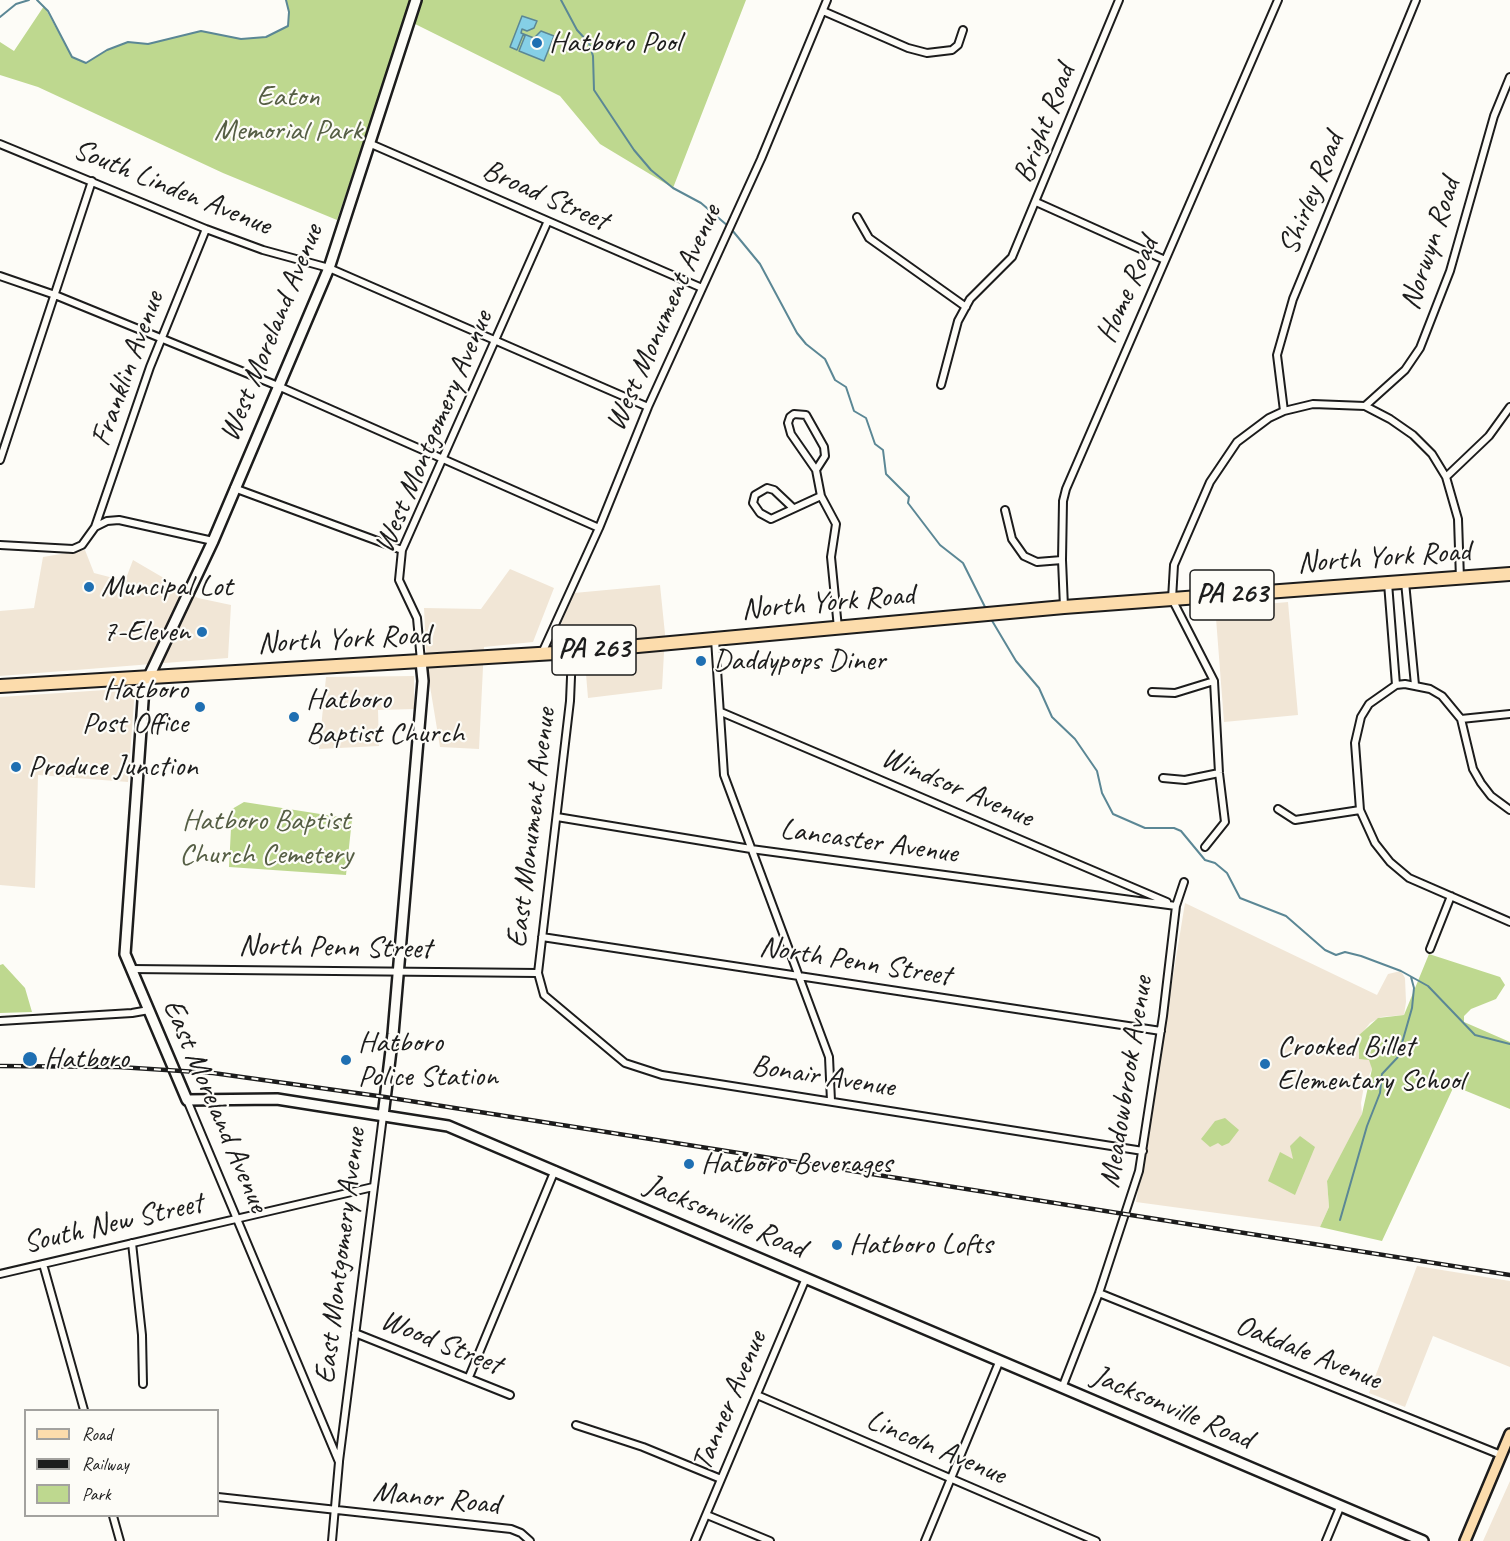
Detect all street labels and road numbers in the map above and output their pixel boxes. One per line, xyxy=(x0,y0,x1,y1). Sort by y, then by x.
street label: Bright Road xyxy=(1006,60,1084,188)
street label: Shirley Road xyxy=(1271,128,1353,260)
street label: South Linden Avenue xyxy=(68,132,276,244)
street label: Broad Street xyxy=(477,152,613,240)
street label: Norwyn Road xyxy=(1393,174,1469,314)
street label: West Monument Avenue xyxy=(598,199,730,437)
street label: West Moreland Avenue xyxy=(212,219,332,447)
street label: Home Road xyxy=(1089,232,1167,348)
street label: Franklin Avenue xyxy=(83,287,173,451)
street label: West Montgomery Avenue xyxy=(367,305,501,559)
street label: North York Road xyxy=(1296,534,1472,582)
road number: PA 263 xyxy=(1190,570,1274,620)
street label: North York Road xyxy=(740,578,916,628)
street label: North York Road xyxy=(257,617,431,663)
road number: PA 263 xyxy=(552,625,636,675)
street label: East Monument Avenue xyxy=(499,706,565,950)
street label: Windsor Avenue xyxy=(876,740,1038,836)
street label: Lancaster Avenue xyxy=(778,812,960,872)
street label: North Penn Street xyxy=(238,928,432,968)
street label: North Penn Street xyxy=(757,929,953,995)
street label: Meadowbrook Avenue xyxy=(1093,974,1161,1190)
street label: East Moreland Avenue xyxy=(154,994,276,1218)
street label: Bonair Avenue xyxy=(749,1048,897,1106)
street label: East Montgomery Avenue xyxy=(307,1126,375,1386)
street label: Jacksonville Road xyxy=(639,1167,811,1267)
street label: South New Street xyxy=(20,1186,206,1262)
street label: Wood Street xyxy=(375,1302,507,1384)
street label: Oakdale Avenue xyxy=(1230,1308,1386,1398)
street label: Tanner Avenue xyxy=(685,1326,775,1476)
street label: Jacksonville Road xyxy=(1086,1358,1258,1458)
street label: Lincoln Avenue xyxy=(861,1403,1011,1493)
street label: Manor Road xyxy=(371,1474,501,1524)

